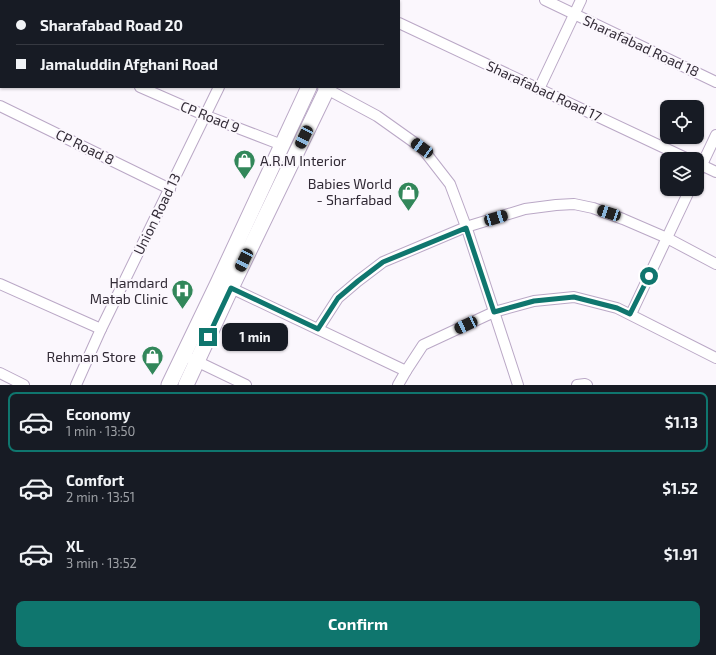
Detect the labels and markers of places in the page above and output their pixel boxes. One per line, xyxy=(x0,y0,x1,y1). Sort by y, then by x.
shop icon: A.R.M Interior xyxy=(232,148,258,181)
place label: A.R.M Interior xyxy=(260,152,347,169)
place label: Babies World - Sharfabad xyxy=(308,175,392,208)
shop icon: Babies World - Sharfabad xyxy=(395,179,421,212)
place label: Hamdard Matab Clinic xyxy=(90,274,168,307)
hospital icon: Hamdard Matab Clinic xyxy=(170,278,196,311)
shop icon: Rehman Store xyxy=(139,344,165,377)
place label: Rehman Store xyxy=(47,348,136,365)

